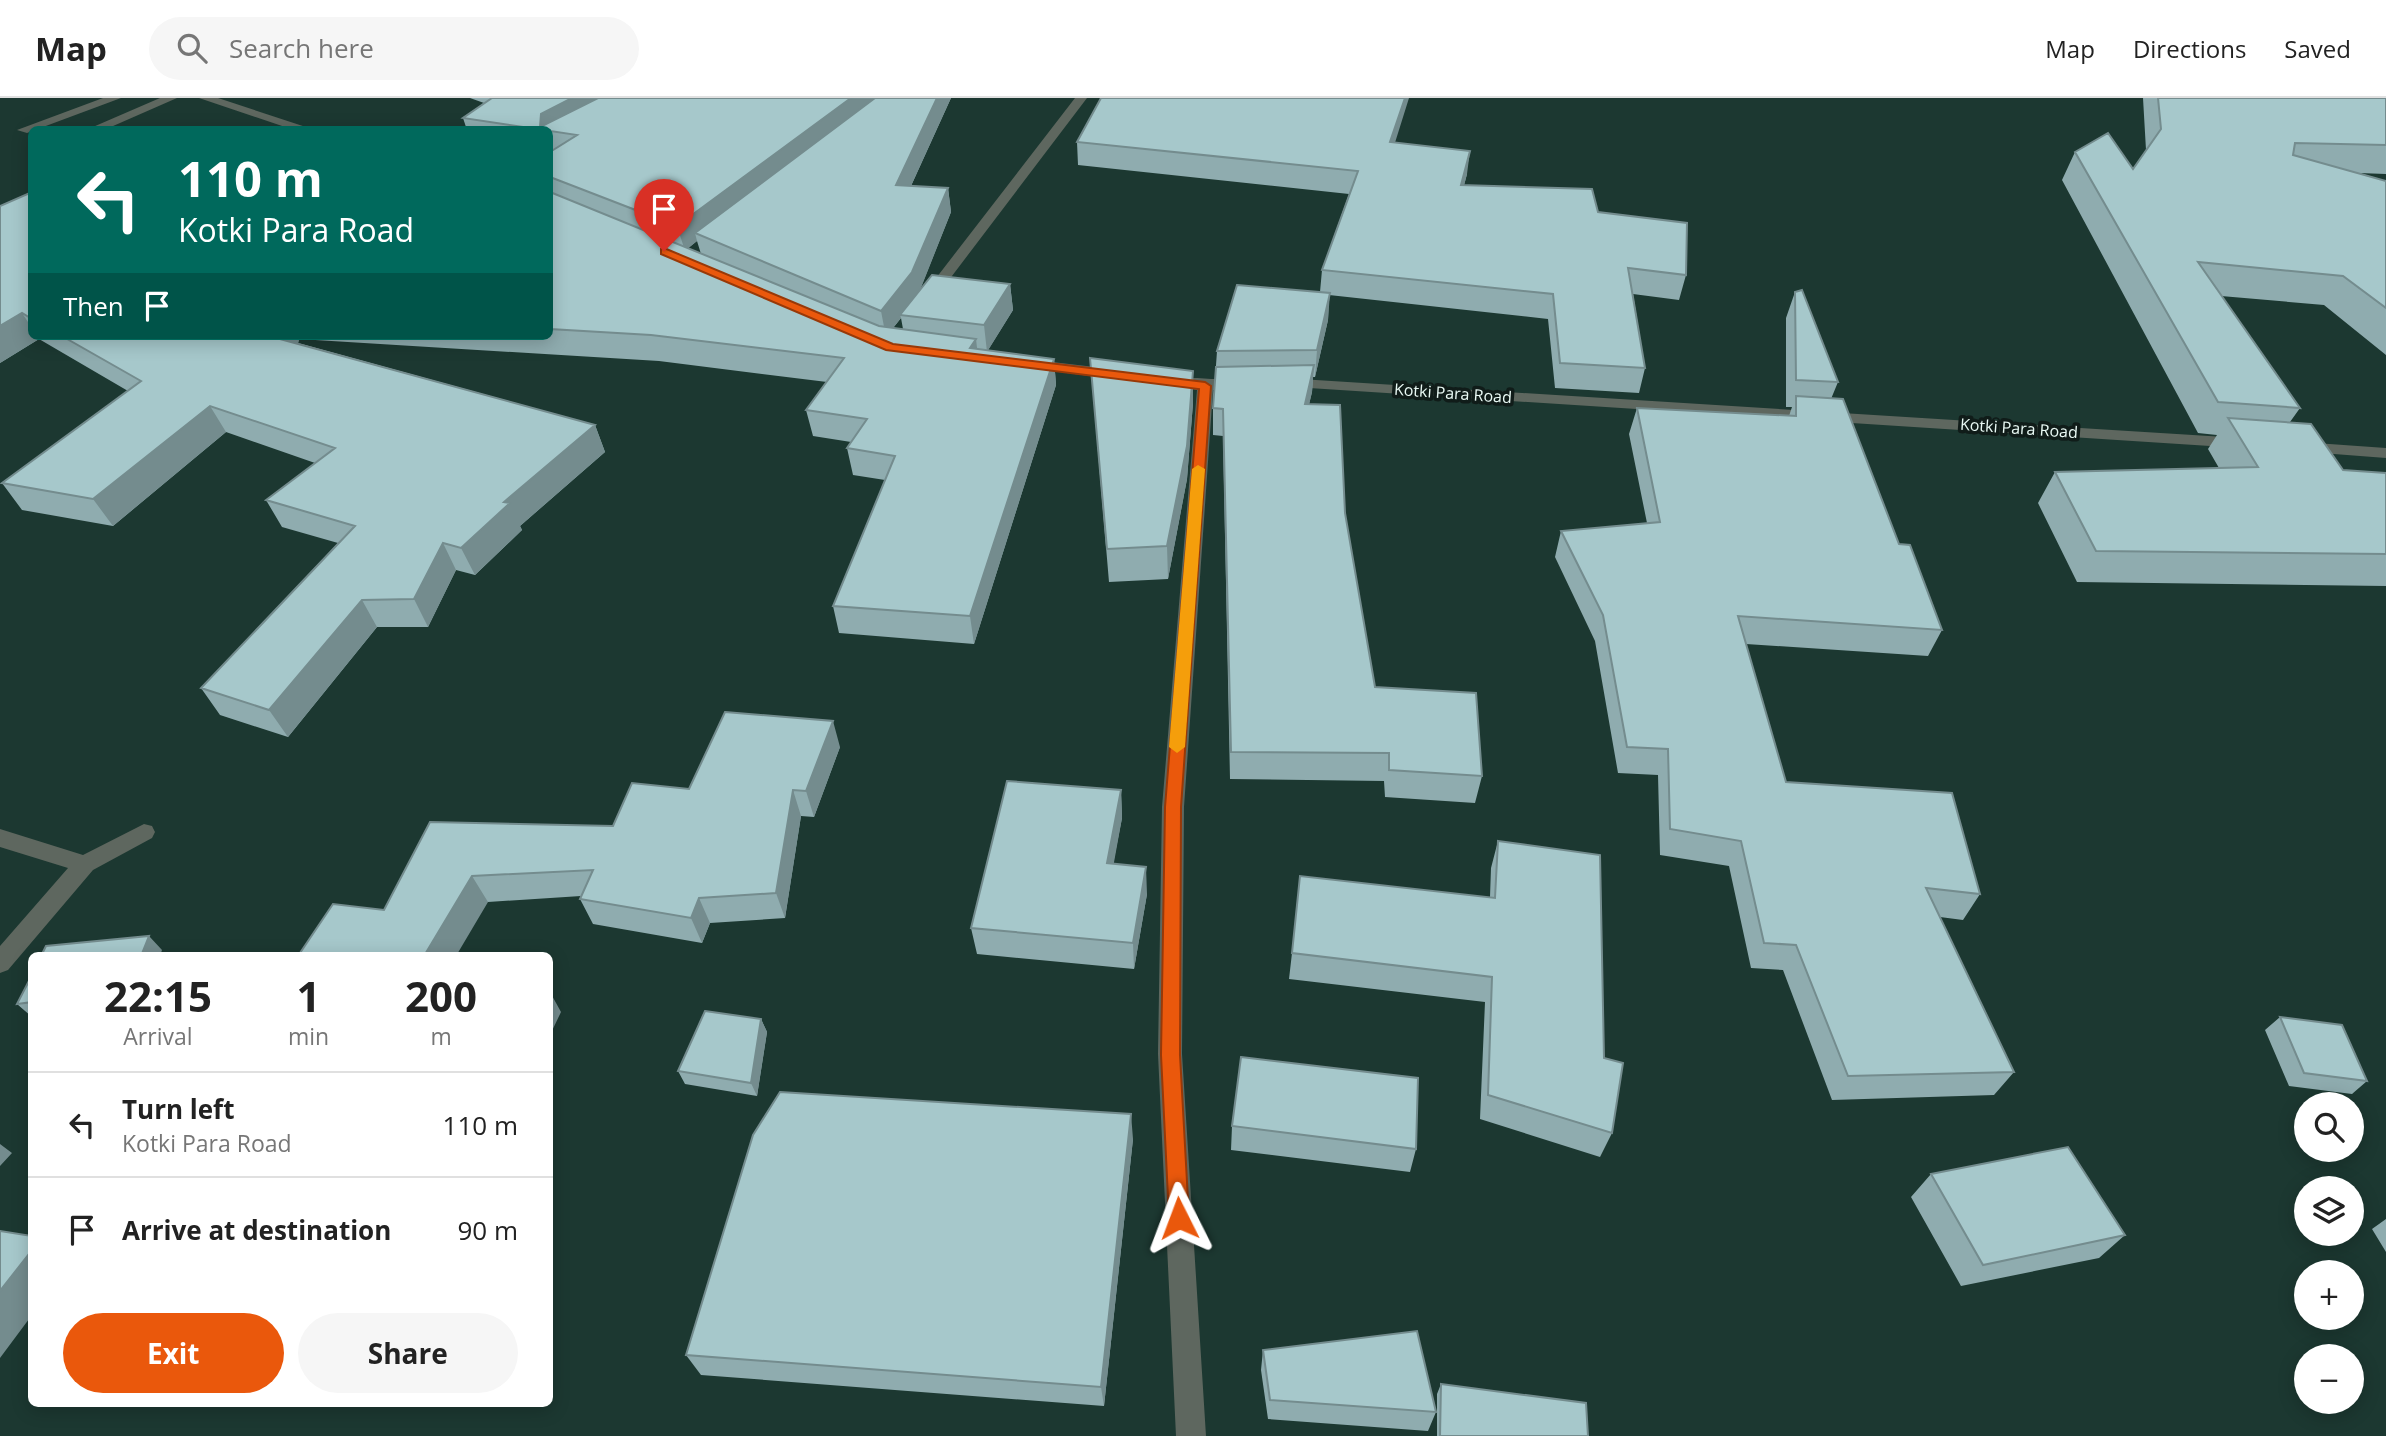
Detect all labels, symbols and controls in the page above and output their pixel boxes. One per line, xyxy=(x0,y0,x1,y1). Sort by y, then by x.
search box xyxy=(149,17,639,80)
text: Map xyxy=(35,26,107,71)
icon: search xyxy=(173,29,211,67)
text: Search here xyxy=(229,30,374,66)
text: Map xyxy=(2045,32,2095,65)
text: Directions xyxy=(2133,32,2246,65)
text: Saved xyxy=(2284,32,2351,65)
text: 110 m xyxy=(178,145,323,211)
icon: left xyxy=(63,154,154,245)
pin xyxy=(634,179,694,251)
icon: arrive xyxy=(645,190,683,228)
text: Kotki Para Road xyxy=(178,208,414,251)
icon: arrive xyxy=(138,287,176,325)
text: Then xyxy=(63,288,124,324)
street label: Kotki Para Road xyxy=(1393,378,1513,408)
street label: Kotki Para Road xyxy=(1959,413,2079,443)
text: 22:15 xyxy=(104,967,212,1024)
text: 1 xyxy=(296,967,321,1024)
text: 200 xyxy=(405,967,477,1024)
text: Arrival xyxy=(123,1020,193,1052)
text: min xyxy=(288,1020,329,1052)
text: m xyxy=(430,1020,452,1052)
text: Turn left xyxy=(122,1091,234,1127)
map controls xyxy=(2294,1092,2364,1414)
button: search xyxy=(2294,1092,2364,1162)
icon: left xyxy=(63,1106,101,1144)
text: 110 m xyxy=(443,1107,518,1143)
text: Kotki Para Road xyxy=(122,1127,292,1159)
button: layers xyxy=(2294,1176,2364,1246)
position arrow xyxy=(1142,1181,1216,1255)
icon: arrive xyxy=(63,1211,101,1249)
text: Arrive at destination xyxy=(122,1212,391,1248)
text: 90 m xyxy=(457,1212,518,1248)
button: + xyxy=(2294,1260,2364,1330)
button: Exit xyxy=(63,1313,284,1393)
button: Share xyxy=(298,1313,518,1393)
button: − xyxy=(2294,1344,2364,1414)

